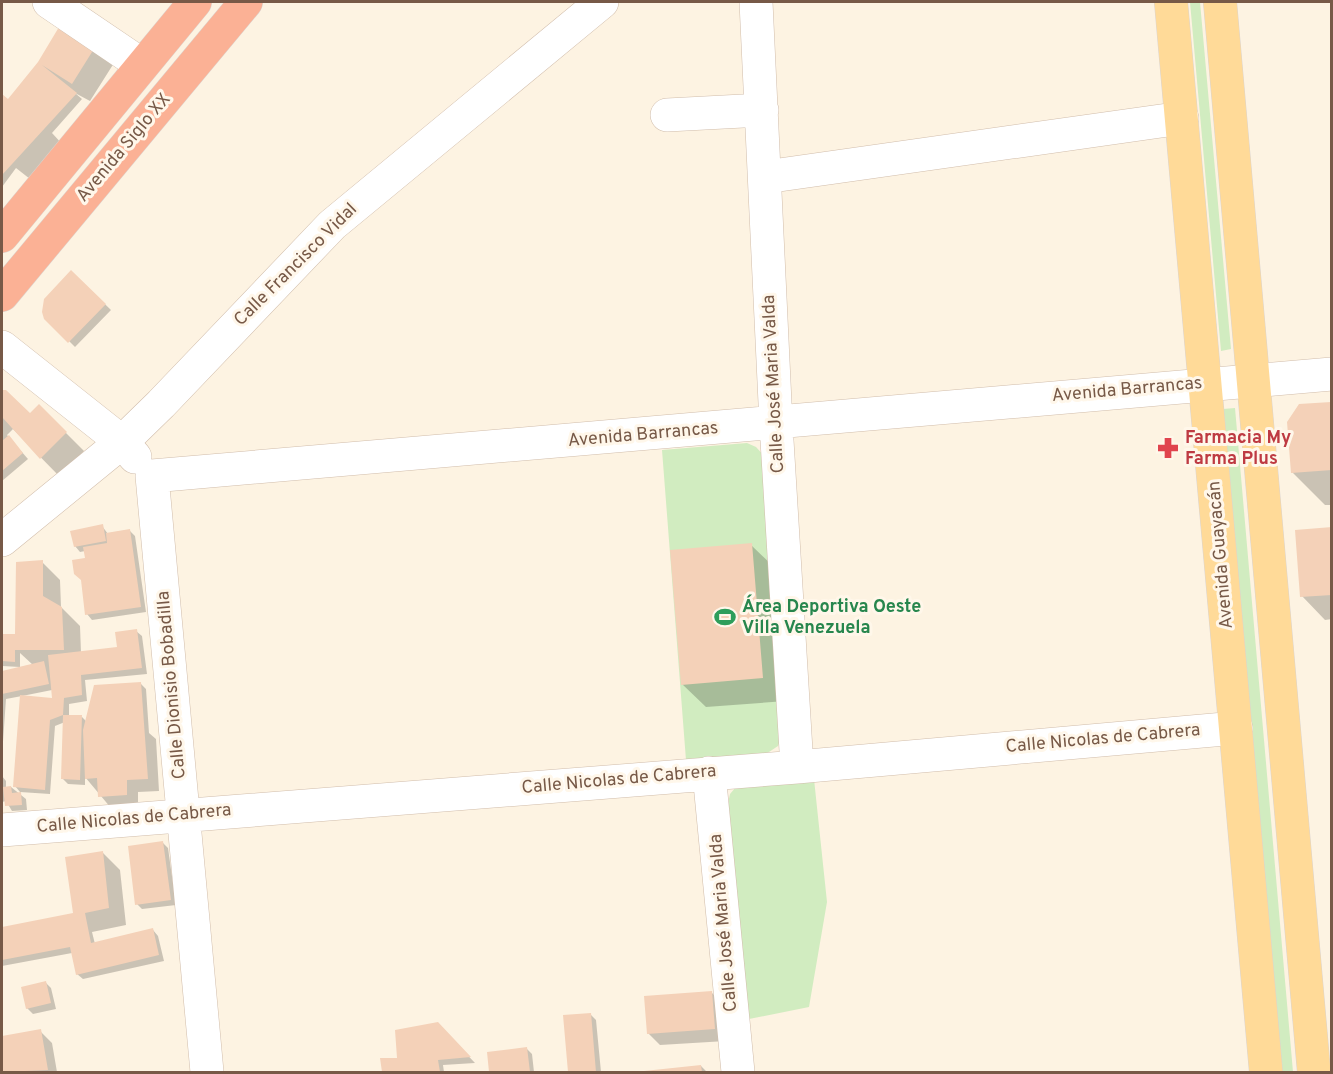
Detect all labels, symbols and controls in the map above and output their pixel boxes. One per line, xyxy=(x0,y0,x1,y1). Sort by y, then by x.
street label: Avenida Siglo XX xyxy=(72,89,176,207)
street label: Calle Francisco Vidal xyxy=(229,198,363,332)
street label: Calle José Maria Valda xyxy=(758,294,790,474)
street label: Avenida Barrancas xyxy=(1051,372,1203,408)
street label: Avenida Barrancas xyxy=(567,417,719,453)
place label: Farmacia My Farma Plus xyxy=(1185,427,1291,471)
pharmacy icon: Farmacia My Farma Plus xyxy=(1156,436,1180,460)
street label: Avenida Guayacán xyxy=(1203,480,1239,630)
street label: Calle Dionisio Bobadilla xyxy=(152,590,192,780)
place label: Área Deportiva Oeste Villa Venezuela xyxy=(742,594,921,640)
sports icon: Área Deportiva Oeste Villa Venezuela xyxy=(713,605,737,629)
street label: Calle Nicolas de Cabrera xyxy=(1005,719,1201,759)
street label: Calle Nicolas de Cabrera xyxy=(521,760,717,800)
street label: Calle Nicolas de Cabrera xyxy=(36,799,232,839)
street label: Calle José Maria Valda xyxy=(705,833,743,1013)

